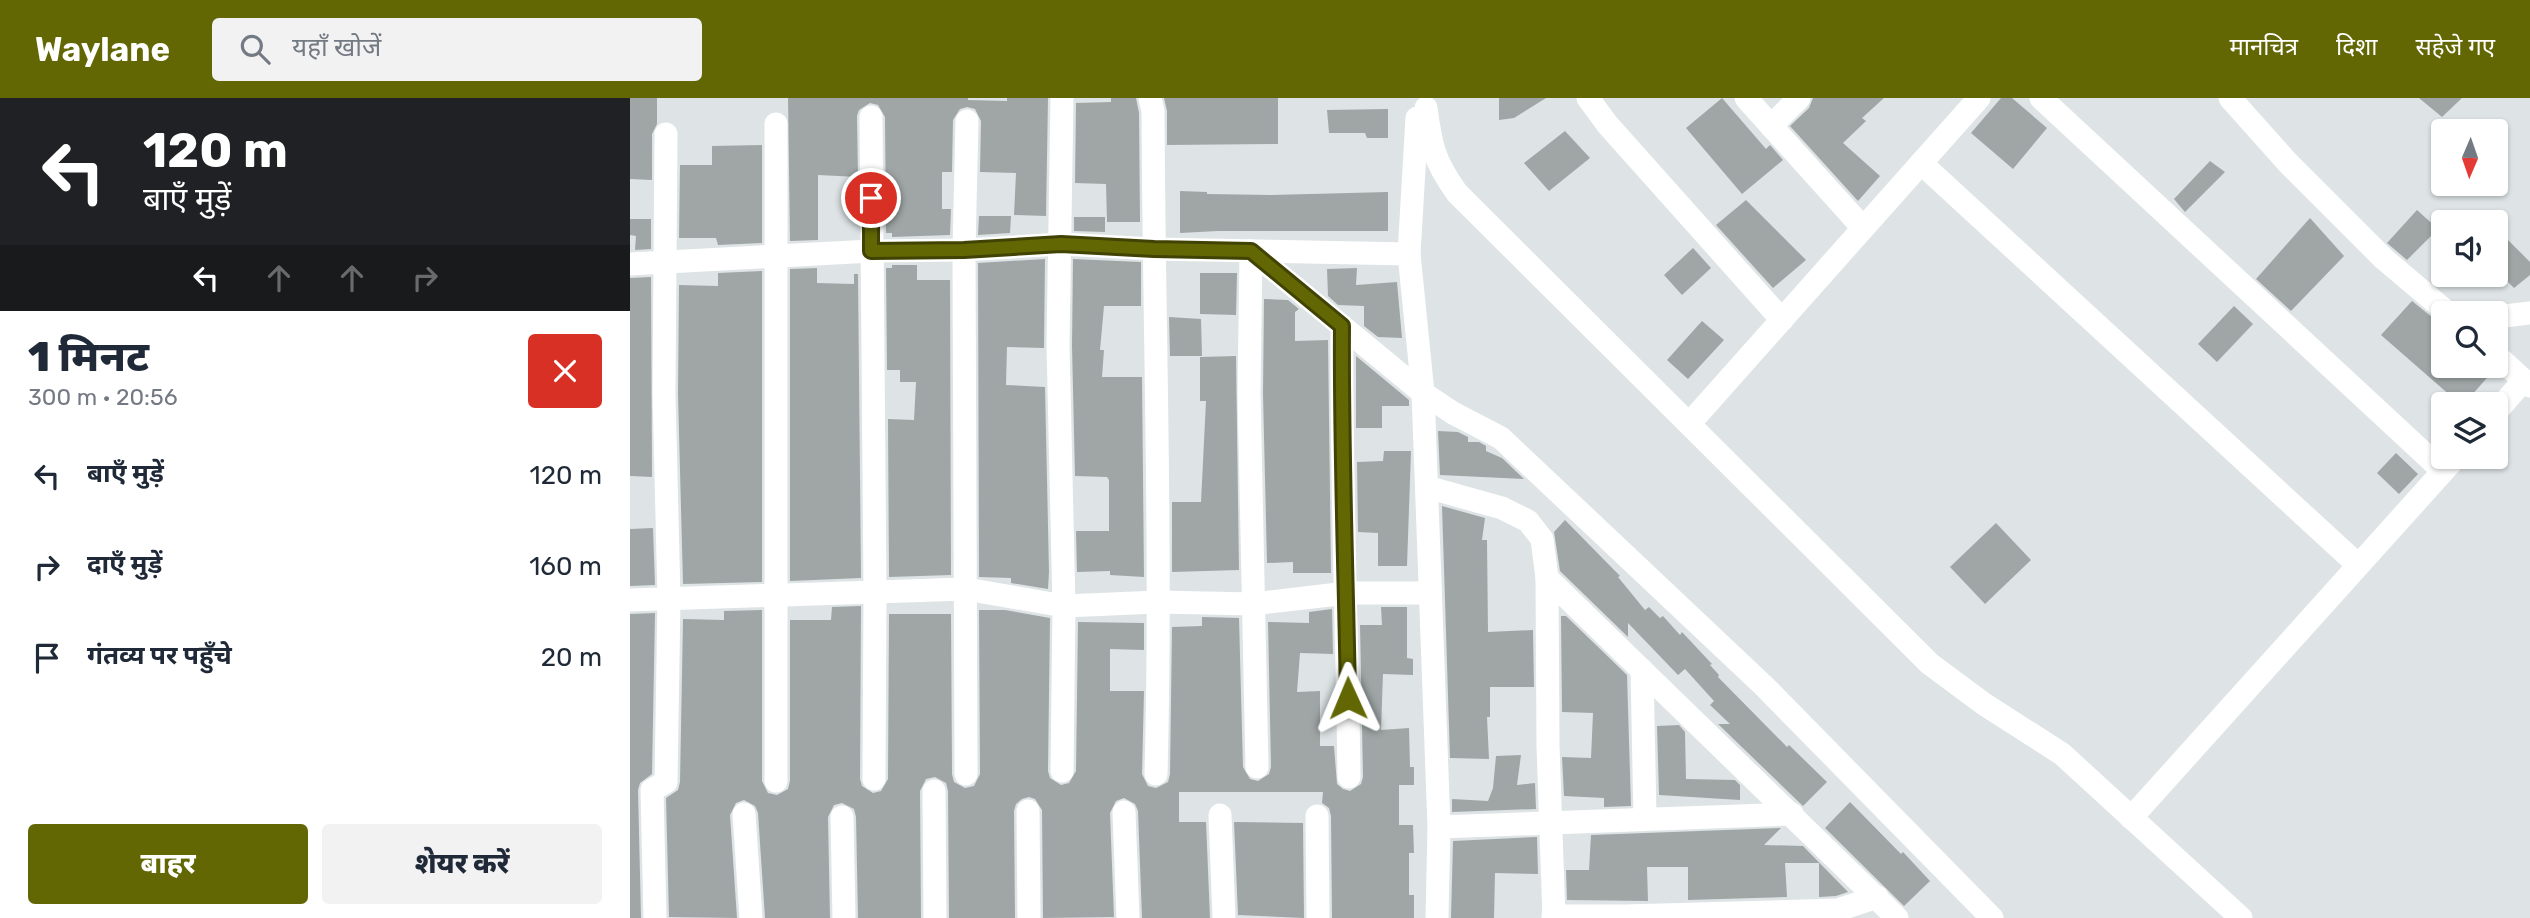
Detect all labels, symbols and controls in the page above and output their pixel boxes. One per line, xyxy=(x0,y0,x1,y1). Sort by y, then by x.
search box xyxy=(212,18,702,81)
text: Waylane xyxy=(35,30,170,69)
icon: search xyxy=(236,30,274,68)
text: यहाँ खोजें xyxy=(292,32,381,63)
text: मानचित्र xyxy=(2229,33,2298,61)
text: दिशा xyxy=(2336,33,2378,61)
text: सहेजे गए xyxy=(2416,33,2495,61)
north arrow xyxy=(2431,119,2508,196)
map controls xyxy=(2431,119,2508,469)
text: 120 m xyxy=(143,121,288,179)
icon: left xyxy=(28,126,119,217)
pin xyxy=(841,168,901,228)
icon: arrive xyxy=(852,179,890,217)
text: बाएँ मुड़ें xyxy=(143,180,231,218)
button: sound xyxy=(2431,210,2508,287)
icon: left xyxy=(187,259,225,297)
icon: ahead xyxy=(260,259,298,297)
icon: ahead xyxy=(333,259,371,297)
icon: right xyxy=(406,259,444,297)
button: search xyxy=(2431,301,2508,378)
text: 1 मिनट xyxy=(28,332,149,382)
button: close xyxy=(528,334,602,408)
text: 300 m · 20:56 xyxy=(28,383,178,411)
button: layers xyxy=(2431,392,2508,469)
icon: left xyxy=(28,457,66,495)
text: बाएँ मुड़ें xyxy=(87,458,164,489)
text: 120 m xyxy=(530,460,602,491)
icon: right xyxy=(28,548,66,586)
text: दाएँ मुड़ें xyxy=(87,549,162,580)
text: 160 m xyxy=(529,551,602,582)
icon: arrive xyxy=(28,639,66,677)
text: गंतव्य पर पहुँचे xyxy=(87,640,232,671)
text: 20 m xyxy=(541,642,602,673)
position arrow xyxy=(1311,661,1385,735)
button: बाहर xyxy=(28,824,308,904)
button: शेयर करें xyxy=(322,824,602,904)

